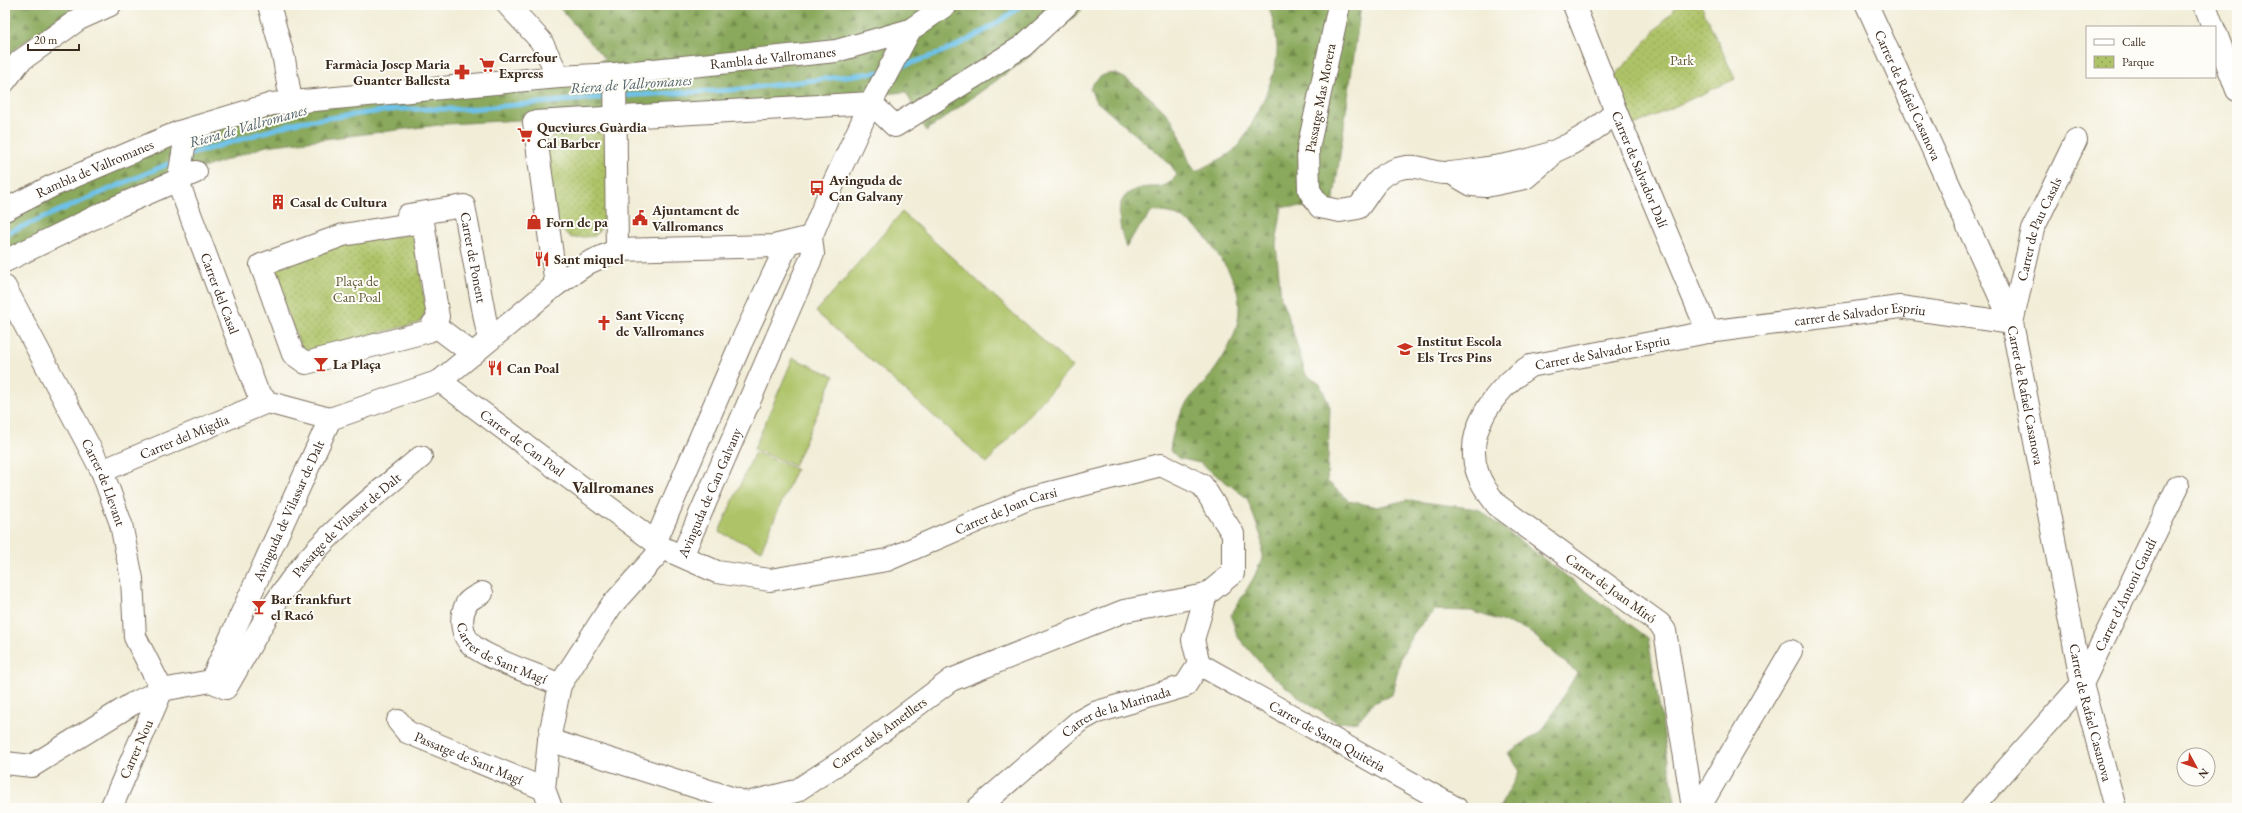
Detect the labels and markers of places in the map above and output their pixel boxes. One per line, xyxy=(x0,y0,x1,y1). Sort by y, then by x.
place label: Carrefour Express xyxy=(499,48,558,82)
place label: Farmàcia Josep Maria Guanter Ballesta xyxy=(325,55,451,89)
supermarket icon: Carrefour Express xyxy=(478,56,496,74)
pharmacy icon: Farmàcia Josep Maria Guanter Ballesta xyxy=(453,63,471,81)
place label: Queviures Guàrdia Cal Barber xyxy=(537,118,648,152)
supermarket icon: Queviures Guàrdia Cal Barber xyxy=(516,126,534,144)
place label: Avinguda de Can Galvany xyxy=(828,171,903,205)
bus stop icon: Avinguda de Can Galvany xyxy=(808,179,826,197)
building icon: Casal de Cultura xyxy=(269,193,287,211)
place label: Casal de Cultura xyxy=(290,193,388,211)
place label: Ajuntament de Vallromanes xyxy=(651,201,740,235)
public building icon: Ajuntament de Vallromanes xyxy=(631,209,649,227)
shop icon: Forn de pa xyxy=(525,213,543,231)
place label: Forn de pa xyxy=(546,213,609,231)
restaurant icon: Sant miquel xyxy=(533,250,551,268)
place label: Sant miquel xyxy=(554,250,624,268)
place label: Sant Vicenç de Vallromanes xyxy=(616,306,704,340)
church icon: Sant Vicenç de Vallromanes xyxy=(595,314,613,332)
place label: Institut Escola Els Tres Pins xyxy=(1417,332,1503,366)
school or university icon: Institut Escola Els Tres Pins xyxy=(1396,340,1414,358)
bar icon: La Plaça xyxy=(312,355,330,373)
place label: La Plaça xyxy=(333,355,382,373)
restaurant icon: Can Poal xyxy=(486,359,504,377)
place label: Can Poal xyxy=(507,359,559,377)
place label: Bar frankfurt el Racó xyxy=(271,590,352,624)
bar icon: Bar frankfurt el Racó xyxy=(250,598,268,616)

